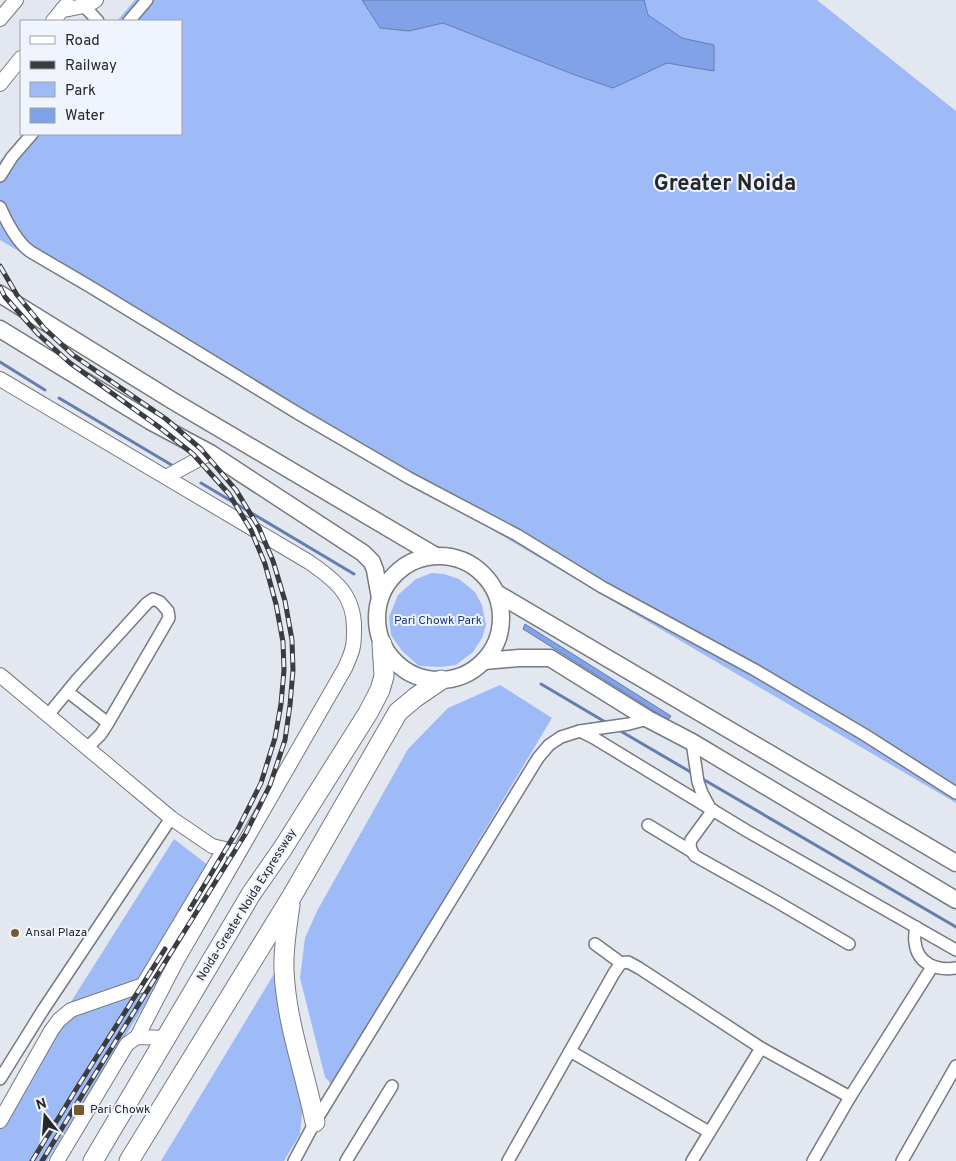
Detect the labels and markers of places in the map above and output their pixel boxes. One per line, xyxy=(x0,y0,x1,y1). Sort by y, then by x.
place label: Ansal Plaza xyxy=(25,925,87,941)
marker: Ansal Plaza xyxy=(9,927,21,939)
place label: Pari Chowk xyxy=(90,1102,151,1118)
marker: Pari Chowk xyxy=(72,1103,86,1117)

